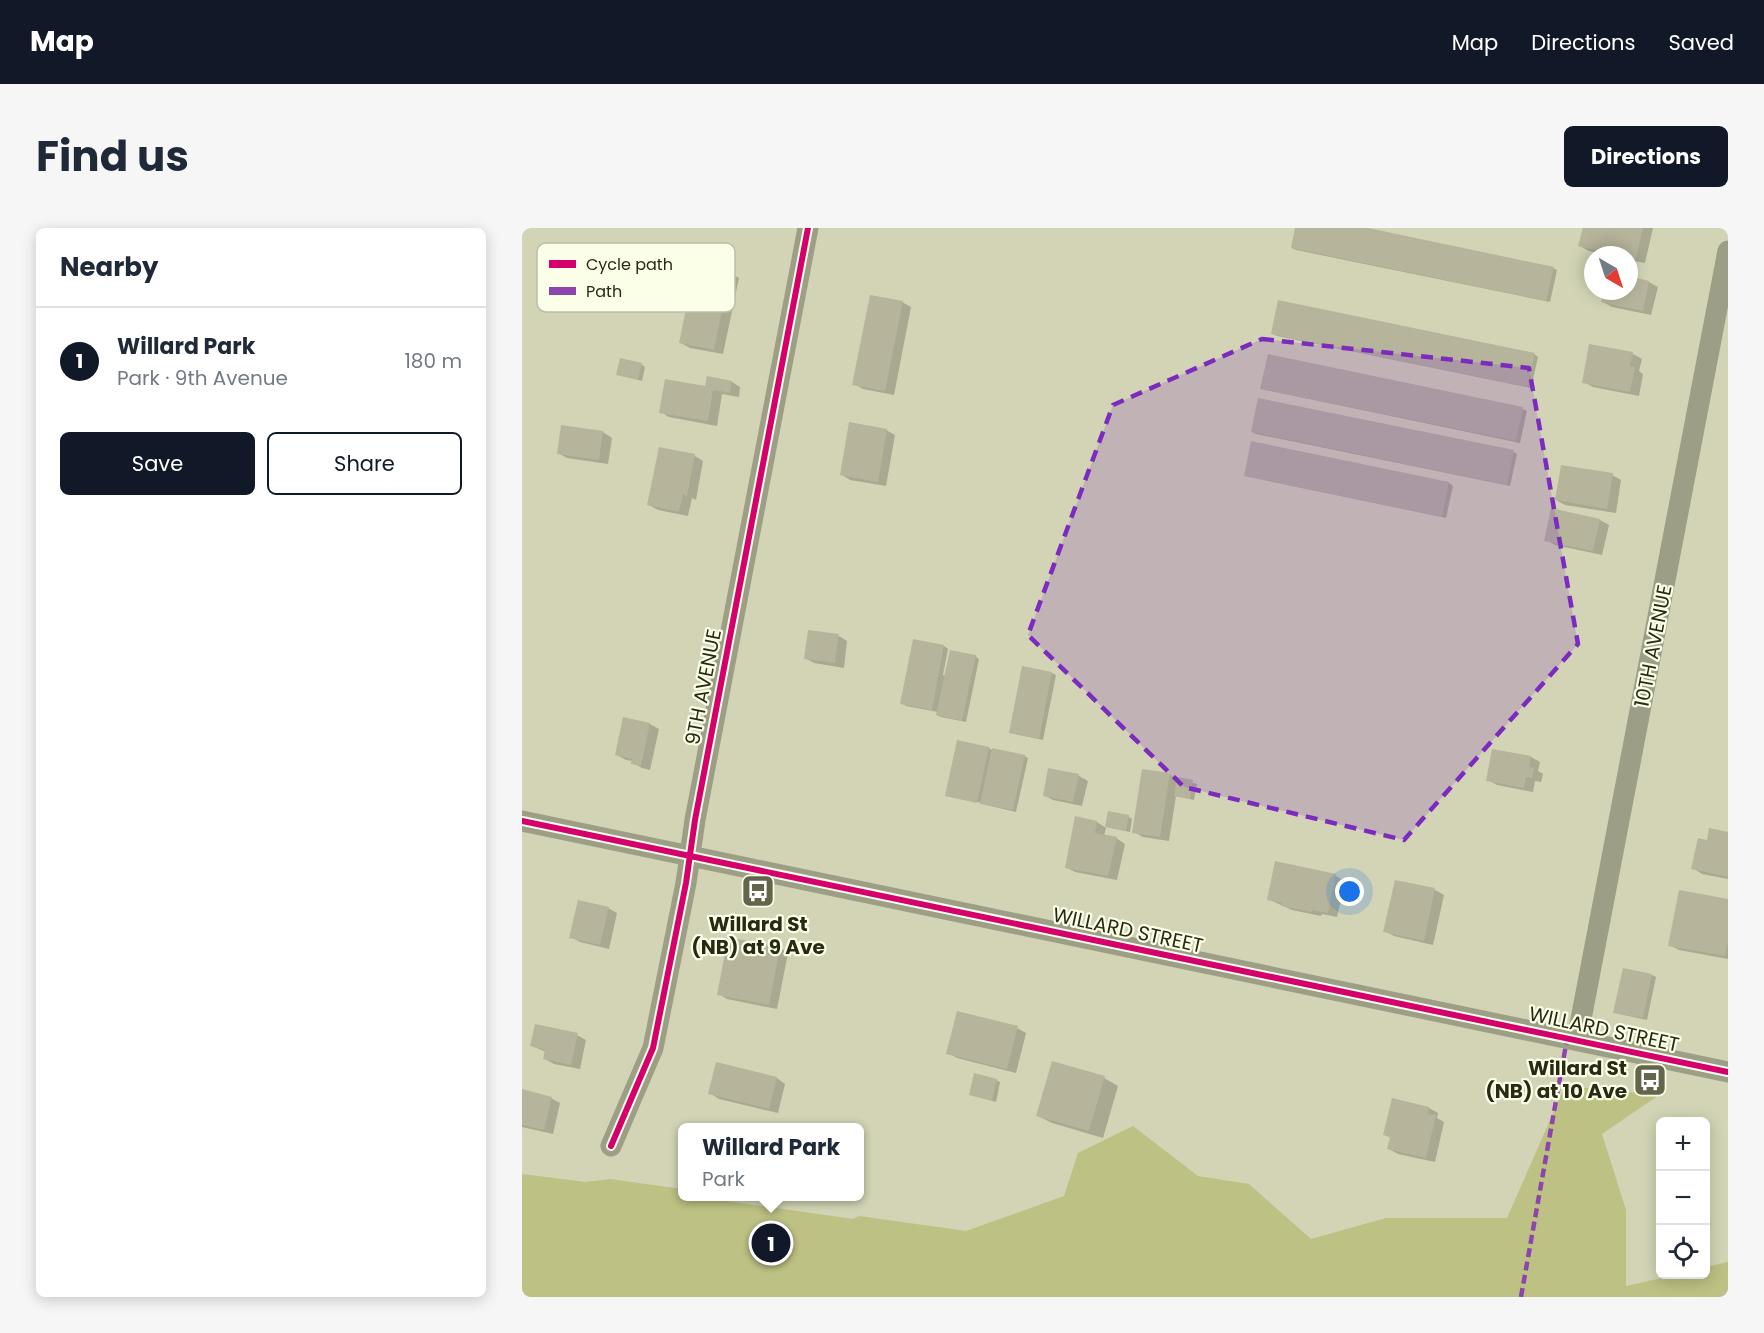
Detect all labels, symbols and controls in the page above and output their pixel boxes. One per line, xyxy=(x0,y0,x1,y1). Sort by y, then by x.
text: Map xyxy=(30,22,94,61)
text: Map xyxy=(1452,28,1498,57)
text: Directions xyxy=(1531,28,1635,57)
text: Saved xyxy=(1668,28,1734,57)
button: Directions xyxy=(1564,126,1728,187)
text: Find us xyxy=(36,127,189,186)
legend xyxy=(537,243,735,312)
north arrow xyxy=(1584,246,1638,300)
text: Nearby xyxy=(60,249,158,285)
text: Cycle path xyxy=(586,253,673,276)
text: Path xyxy=(586,280,622,303)
text: Willard Park xyxy=(117,331,255,362)
text: 1 xyxy=(76,347,83,375)
text: 180 m xyxy=(404,347,462,375)
text: Park · 9th Avenue xyxy=(117,364,288,392)
button: Save xyxy=(60,432,255,495)
button: Share xyxy=(267,432,462,495)
street label: 10TH AVENUE xyxy=(1627,582,1679,710)
street label: 9TH AVENUE xyxy=(678,627,728,747)
bus stop icon: Willard St (NB) at 9 Ave xyxy=(740,873,776,909)
your location xyxy=(1335,877,1364,906)
street label: WILLARD STREET xyxy=(1050,900,1206,960)
place label: Willard St (NB) at 9 Ave xyxy=(691,910,825,961)
street label: WILLARD STREET xyxy=(1526,999,1682,1059)
place label: Willard St (NB) at 10 Ave xyxy=(1485,1054,1627,1105)
bus stop icon: Willard St (NB) at 10 Ave xyxy=(1632,1062,1668,1098)
map controls xyxy=(1656,1117,1710,1279)
button: + xyxy=(1656,1117,1710,1171)
popup xyxy=(678,1123,864,1201)
text: Willard Park xyxy=(702,1132,840,1163)
text: Park xyxy=(702,1165,745,1193)
button: − xyxy=(1656,1171,1710,1225)
pin: 1 xyxy=(752,1220,790,1266)
button: locate xyxy=(1656,1225,1710,1279)

